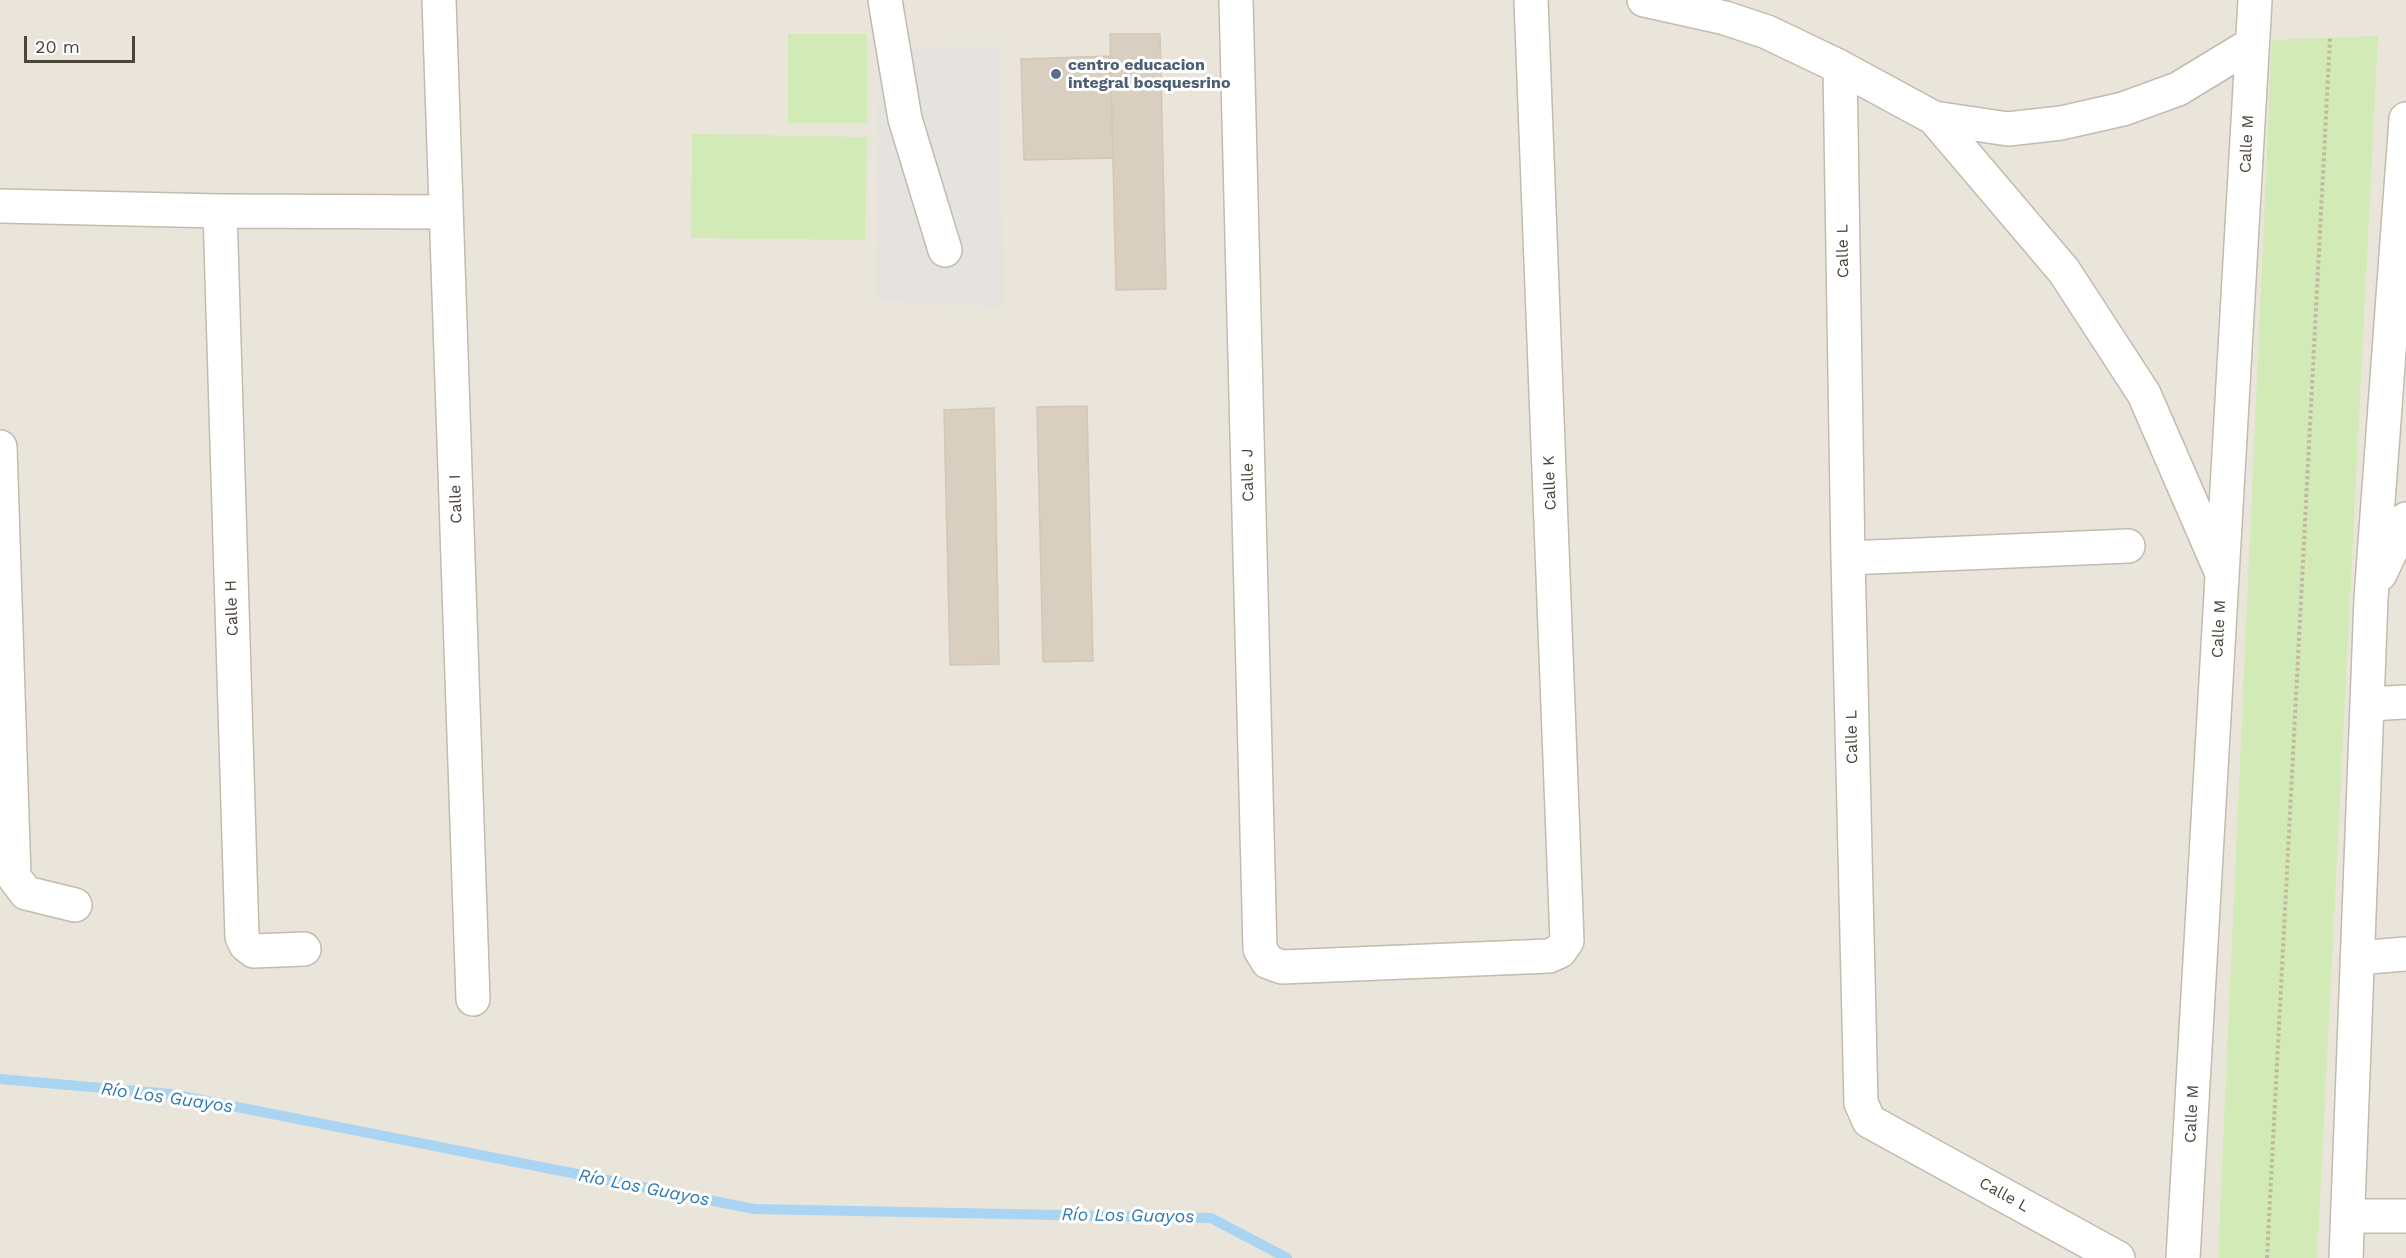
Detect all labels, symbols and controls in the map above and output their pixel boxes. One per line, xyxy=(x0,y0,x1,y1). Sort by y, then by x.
scale bar xyxy=(27,24,138,62)
text: 20 m xyxy=(35,36,80,57)
place label: centro educacion integral bosquesrino xyxy=(1068,55,1230,93)
marker: centro educacion integral bosquesrino xyxy=(1049,67,1063,81)
street label: Calle M xyxy=(2236,114,2258,174)
street label: Calle L xyxy=(1833,224,1853,278)
street label: Calle J xyxy=(1238,448,1258,502)
street label: Calle K xyxy=(1539,455,1561,511)
street label: Calle I xyxy=(446,474,466,524)
street label: Calle H xyxy=(221,580,243,636)
street label: Calle M xyxy=(2208,599,2230,659)
street label: Calle L xyxy=(1842,710,1862,764)
water label: Río Los Guayos xyxy=(100,1078,234,1118)
street label: Calle M xyxy=(2181,1084,2203,1144)
water label: Río Los Guayos xyxy=(577,1165,711,1211)
street label: Calle L xyxy=(1976,1173,2032,1217)
water label: Río Los Guayos xyxy=(1061,1204,1195,1228)

